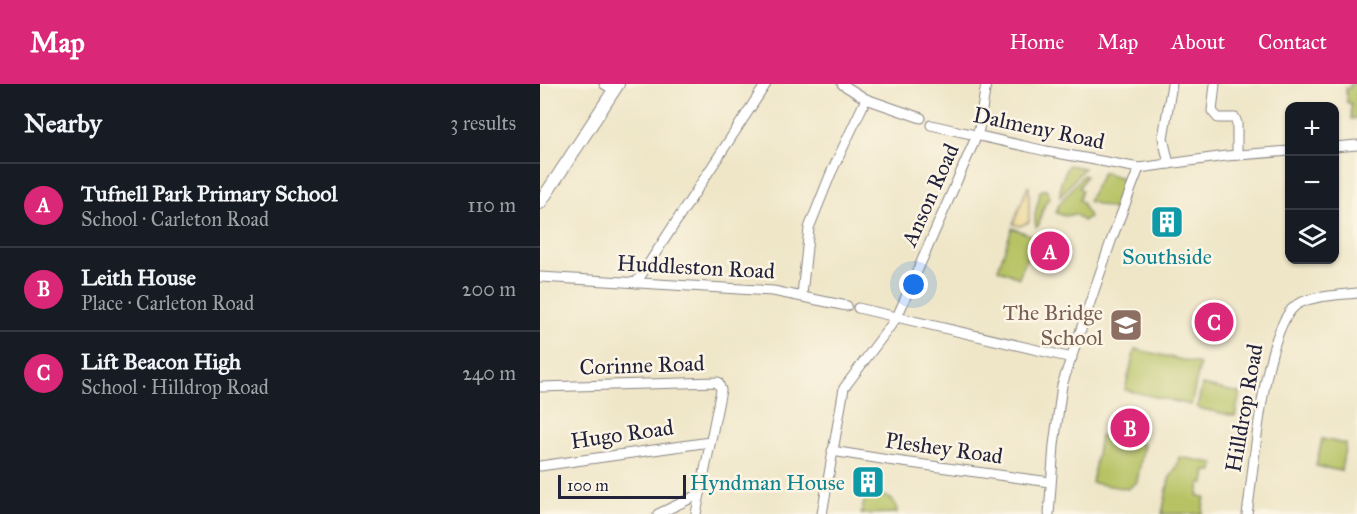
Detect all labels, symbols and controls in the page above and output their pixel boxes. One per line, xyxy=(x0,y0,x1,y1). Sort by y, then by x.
text: Map xyxy=(30,25,85,60)
text: Home xyxy=(1009,29,1064,55)
text: Map xyxy=(1097,29,1138,55)
text: About xyxy=(1171,29,1225,55)
text: Contact xyxy=(1258,29,1327,55)
street label: Dalmeny Road xyxy=(971,101,1107,155)
map controls xyxy=(1285,102,1339,264)
button: + xyxy=(1285,102,1339,156)
text: Nearby xyxy=(24,107,102,139)
text: 3 results xyxy=(450,111,516,135)
street label: Anson Road xyxy=(895,139,965,251)
button: − xyxy=(1285,156,1339,210)
text: Tufnell Park Primary School xyxy=(81,180,337,207)
text: A xyxy=(37,193,50,217)
text: 110 m xyxy=(468,193,516,217)
building icon: Southside xyxy=(1149,204,1185,240)
text: School · Carleton Road xyxy=(81,207,269,231)
button: layers xyxy=(1285,210,1339,264)
pin: A xyxy=(1030,228,1070,274)
place label: Southside xyxy=(1122,243,1212,270)
street label: Huddleston Road xyxy=(616,249,776,285)
text: Leith House xyxy=(81,264,196,291)
your location xyxy=(899,270,928,299)
text: B xyxy=(37,277,50,301)
text: 200 m xyxy=(462,277,516,301)
text: Place · Carleton Road xyxy=(81,291,254,315)
place label: The Bridge School xyxy=(1003,299,1103,351)
pin: C xyxy=(1194,300,1234,344)
school or university icon: The Bridge School xyxy=(1108,307,1144,343)
street label: Hilldrop Road xyxy=(1219,342,1269,474)
text: Lift Beacon High xyxy=(81,348,241,375)
street label: Corinne Road xyxy=(579,349,705,381)
text: C xyxy=(37,361,50,385)
text: 240 m xyxy=(462,361,516,385)
text: School · Hilldrop Road xyxy=(81,375,269,399)
pin: B xyxy=(1110,406,1150,450)
street label: Hugo Road xyxy=(569,413,675,455)
street label: Pleshey Road xyxy=(883,426,1005,470)
building icon: Hyndman House xyxy=(850,464,886,500)
place label: Hyndman House xyxy=(690,469,845,496)
scale bar xyxy=(558,472,686,500)
text: 100 m xyxy=(567,476,609,495)

